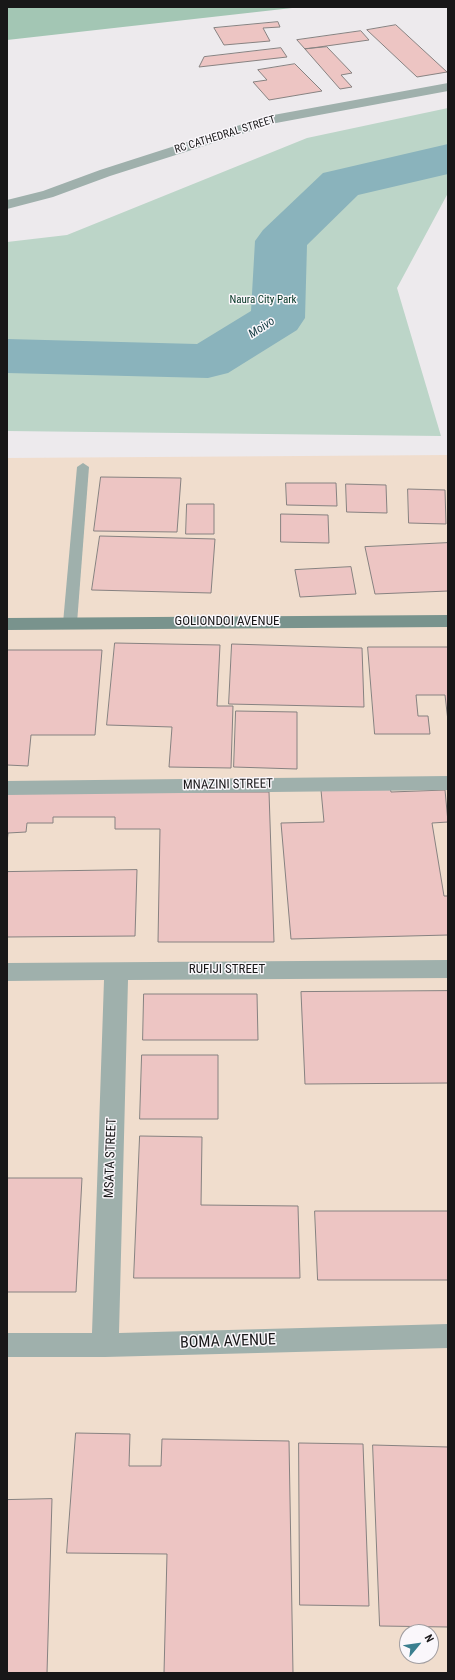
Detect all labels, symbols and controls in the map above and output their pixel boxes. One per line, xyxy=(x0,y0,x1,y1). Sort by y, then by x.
street label: RC CATHEDRAL STREET xyxy=(173,113,277,157)
park label: Naura City Park xyxy=(229,293,297,307)
water label: Moivo xyxy=(246,314,278,342)
street label: GOLIONDOI AVENUE xyxy=(175,614,279,630)
street label: MNAZINI STREET xyxy=(183,776,273,794)
street label: RUFIJI STREET xyxy=(189,962,265,978)
street label: MSATA STREET xyxy=(102,1118,120,1198)
street label: BOMA AVENUE xyxy=(180,1331,276,1353)
north arrow xyxy=(399,1624,439,1664)
text: N xyxy=(422,1632,436,1645)

